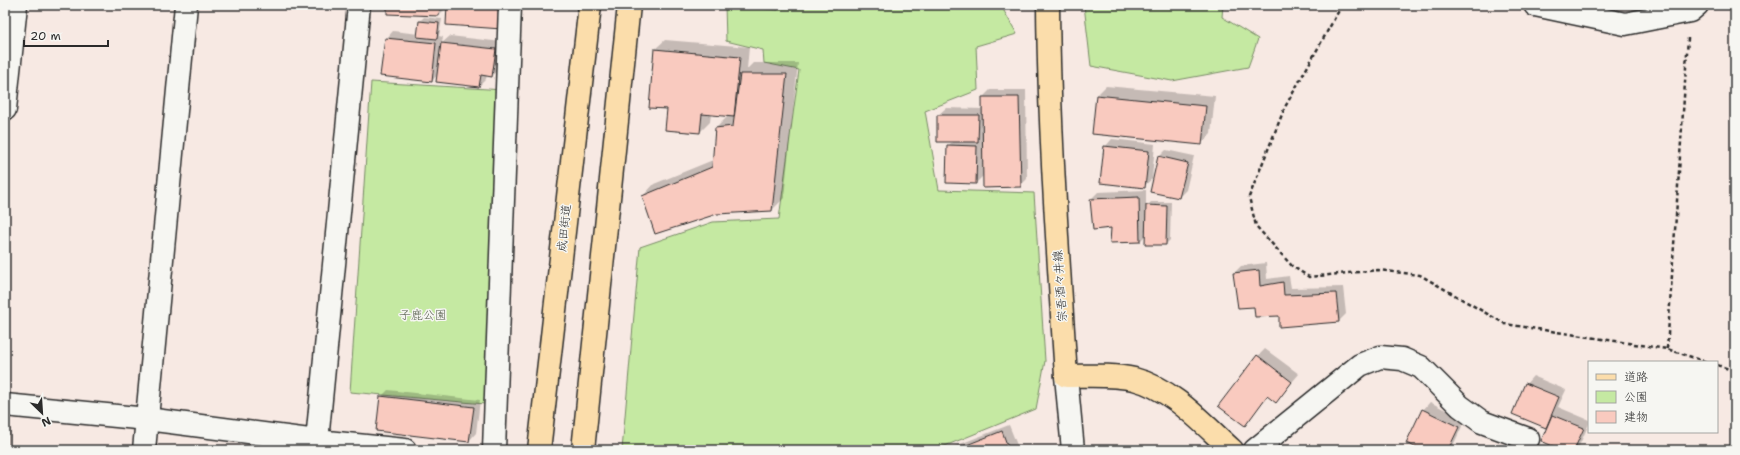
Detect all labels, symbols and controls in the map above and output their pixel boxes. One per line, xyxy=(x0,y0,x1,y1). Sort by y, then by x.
scale bar xyxy=(24,22,108,48)
text: 20 m xyxy=(30,28,61,44)
street label: 成田街道 xyxy=(554,203,574,253)
street label: 宗吾酒々井線 xyxy=(1050,250,1070,322)
park label: 子鹿公園 xyxy=(399,307,447,323)
legend xyxy=(1588,361,1718,433)
text: 道路 xyxy=(1624,369,1648,385)
text: 公園 xyxy=(1624,389,1648,405)
north arrow xyxy=(22,393,62,433)
text: 建物 xyxy=(1624,409,1648,425)
text: N xyxy=(39,413,53,430)

